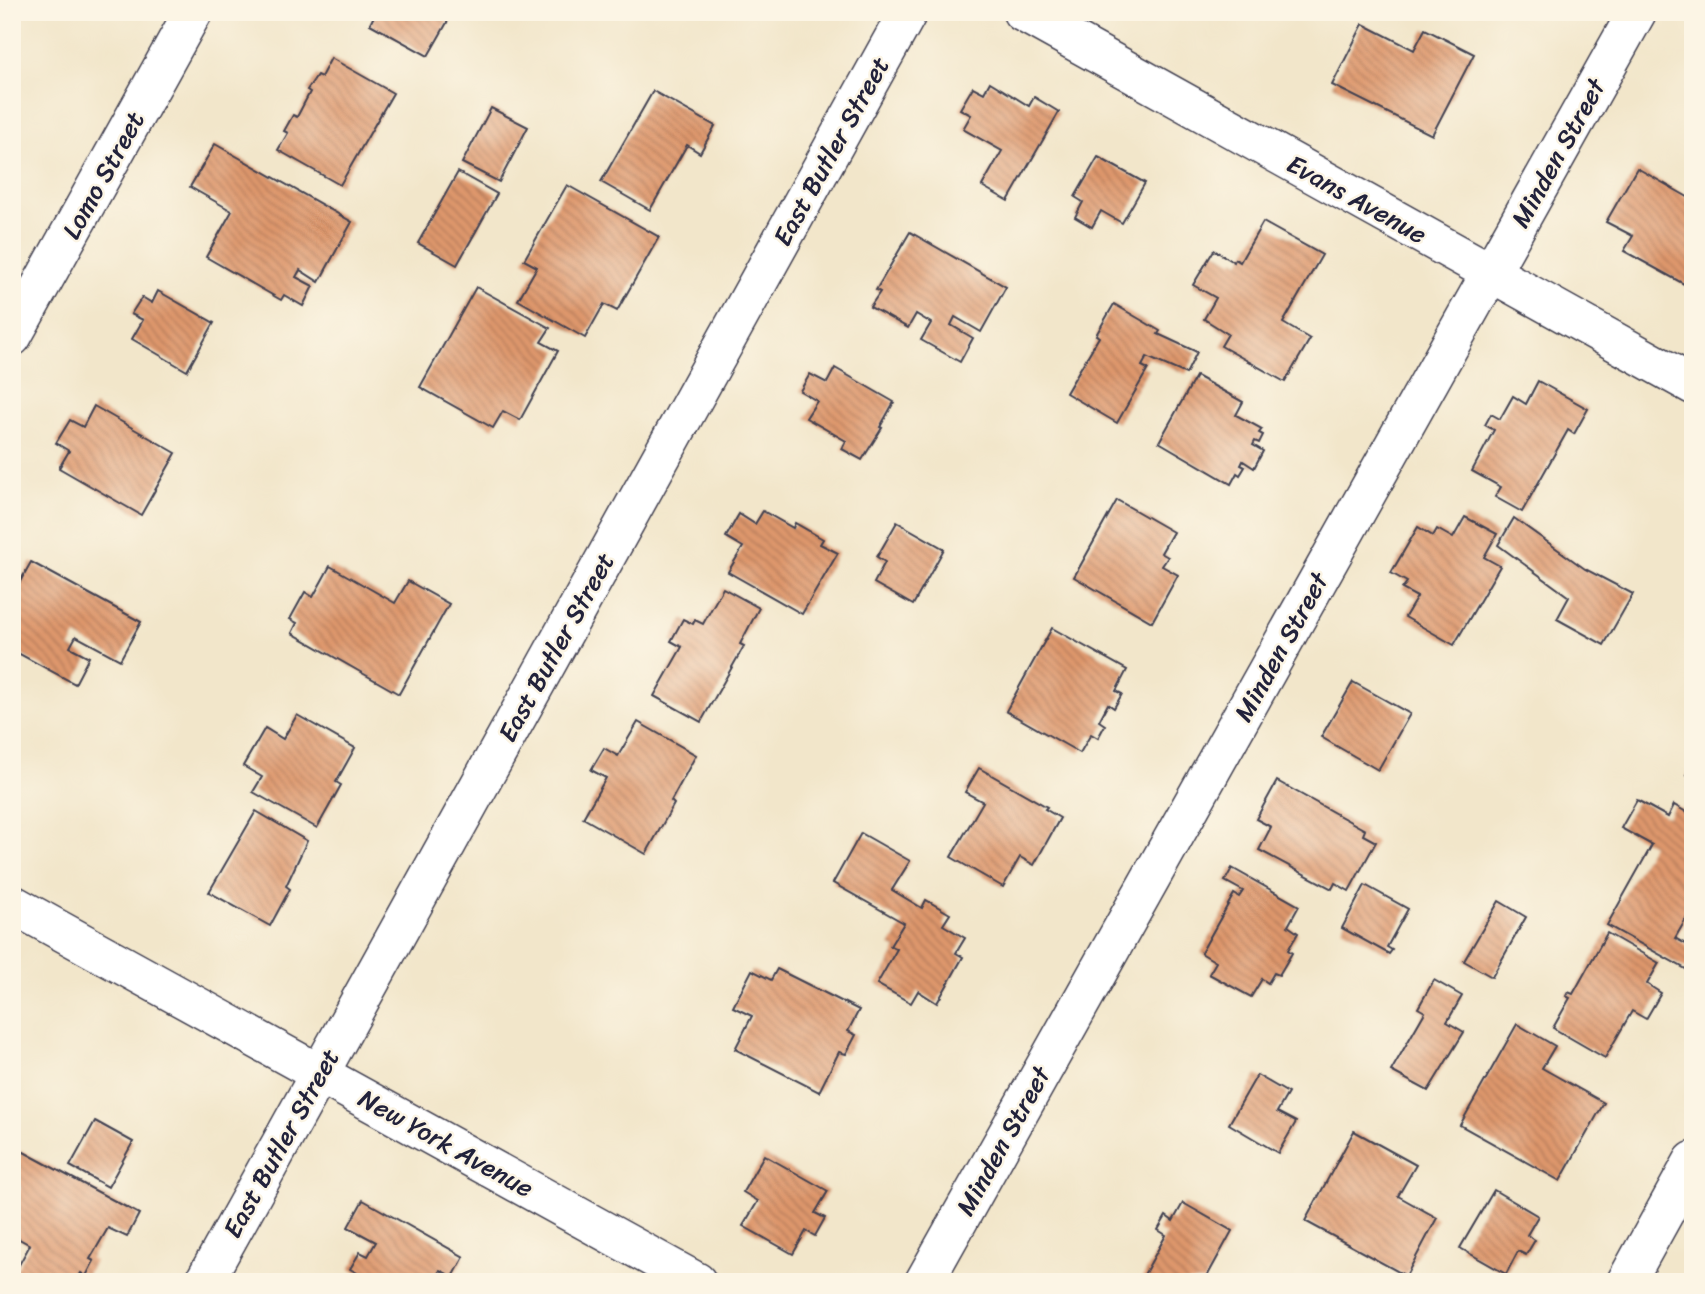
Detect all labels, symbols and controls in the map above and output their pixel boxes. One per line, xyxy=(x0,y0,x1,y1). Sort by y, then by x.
street label: East Butler Street xyxy=(760,47,902,255)
street label: Minden Street xyxy=(1498,68,1619,236)
street label: Lomo Street xyxy=(49,102,157,248)
street label: Evans Avenue xyxy=(1278,141,1436,257)
street label: East Butler Street xyxy=(485,543,627,751)
street label: Minden Street xyxy=(1221,562,1342,730)
street label: East Butler Street xyxy=(210,1039,352,1247)
street label: Minden Street xyxy=(943,1056,1064,1224)
street label: New York Avenue xyxy=(350,1076,542,1210)

